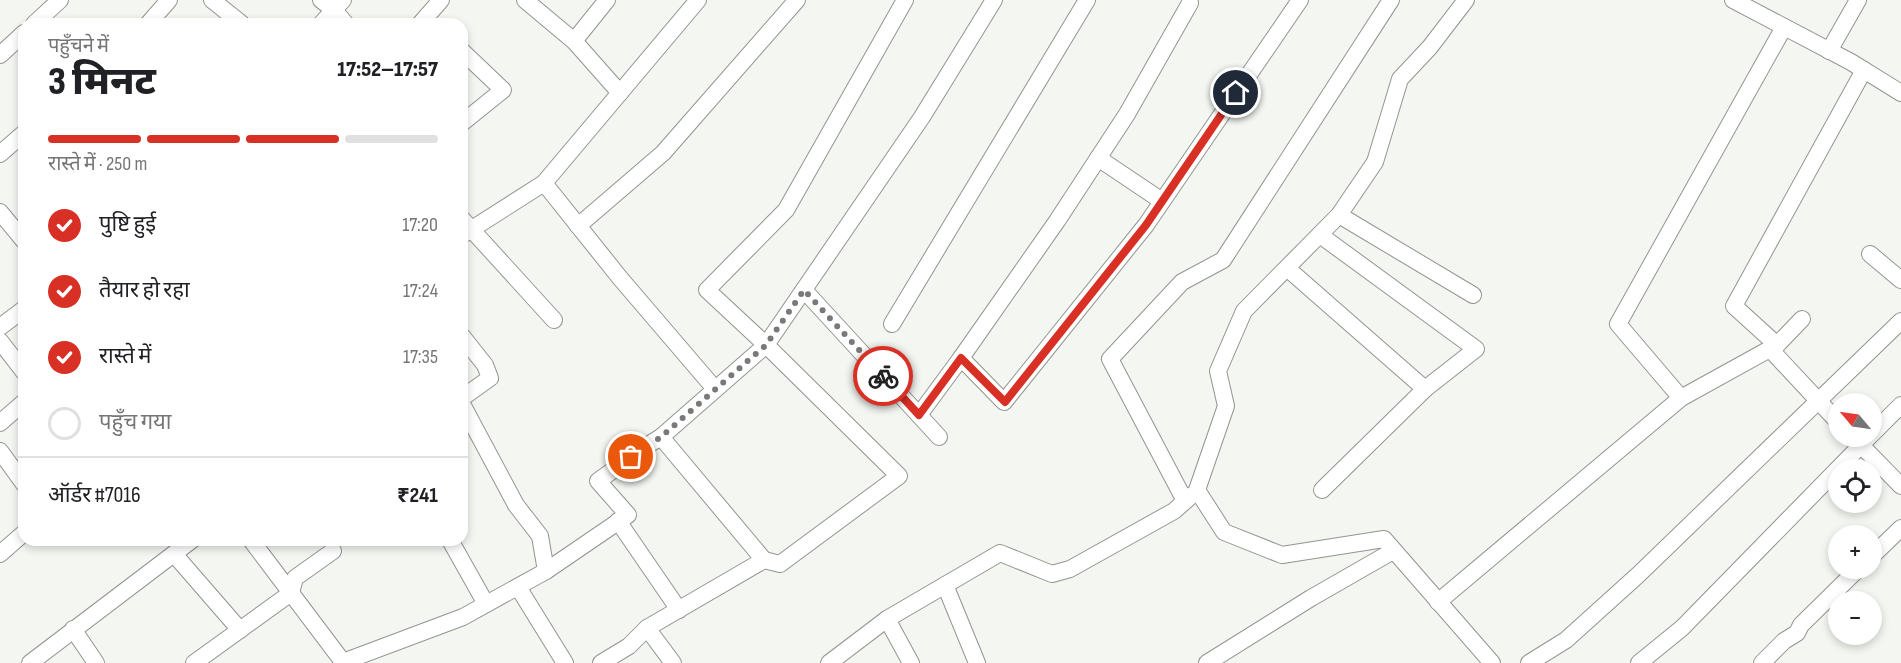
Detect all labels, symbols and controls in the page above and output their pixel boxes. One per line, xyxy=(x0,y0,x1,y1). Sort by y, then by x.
text: पहुँचने में xyxy=(48,34,109,58)
text: 17:52–17:57 xyxy=(337,56,438,83)
text: 3 मिनट xyxy=(48,59,156,106)
pin xyxy=(1210,67,1261,118)
icon: home xyxy=(1219,76,1252,109)
text: रास्ते में · 250 m xyxy=(48,152,147,176)
icon: check xyxy=(48,209,81,242)
text: पुष्टि हुई xyxy=(99,211,156,238)
text: 17:20 xyxy=(402,213,438,237)
icon: check xyxy=(48,275,81,308)
text: तैयार हो रहा xyxy=(99,277,190,304)
text: 17:24 xyxy=(403,279,438,303)
icon: check xyxy=(48,341,81,374)
text: रास्ते में xyxy=(99,343,151,370)
text: 17:35 xyxy=(403,345,438,369)
courier xyxy=(853,346,913,406)
icon: bike xyxy=(867,360,900,393)
north arrow xyxy=(1828,393,1882,447)
map controls xyxy=(1828,393,1882,645)
text: पहुँच गया xyxy=(99,409,172,436)
pin xyxy=(605,431,656,482)
icon: bag xyxy=(614,440,647,473)
button: locate xyxy=(1828,459,1882,513)
text: ऑर्डर #7016 xyxy=(48,482,141,509)
text: ₹241 xyxy=(397,482,438,509)
button: + xyxy=(1828,525,1882,579)
button: − xyxy=(1828,591,1882,645)

